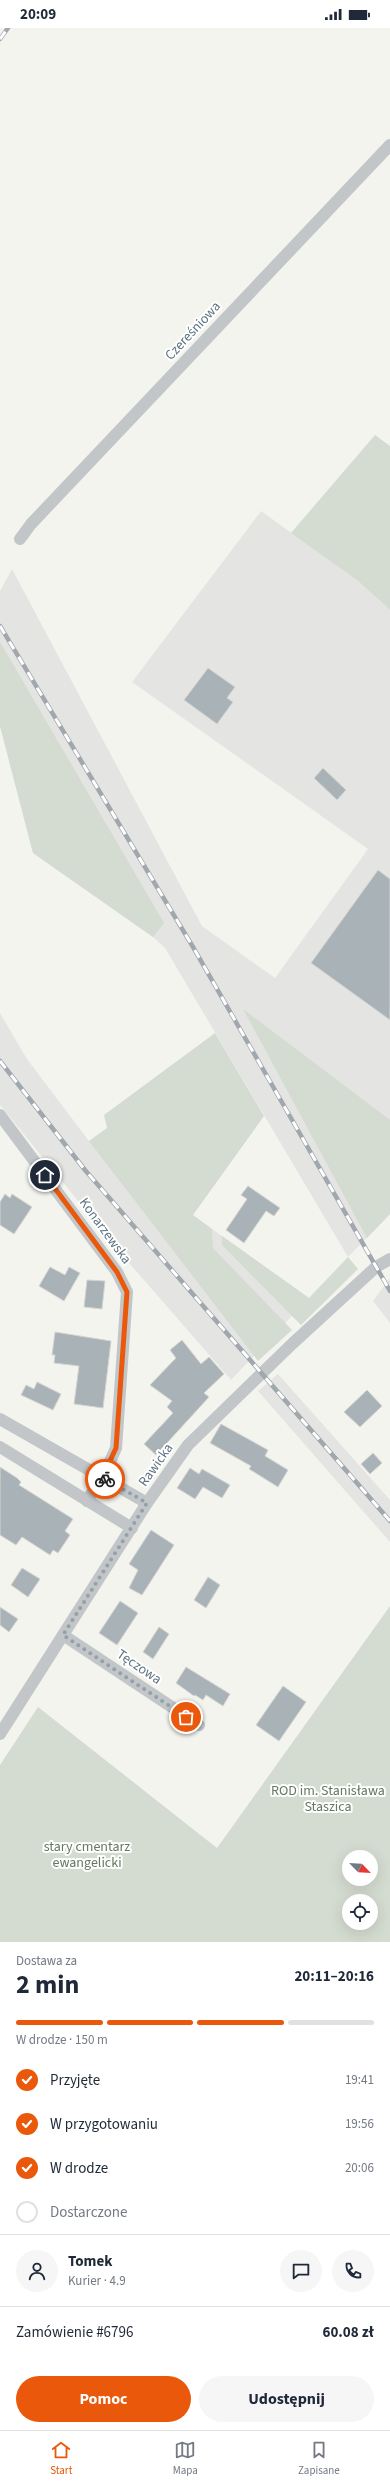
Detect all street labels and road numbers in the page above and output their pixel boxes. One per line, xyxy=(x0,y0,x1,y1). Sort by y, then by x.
street label: Czereśniowa xyxy=(160,297,226,365)
street label: Konarzewska xyxy=(74,1194,136,1268)
street label: Rawicka xyxy=(134,1439,178,1491)
street label: Tęczowa xyxy=(113,1645,165,1689)

